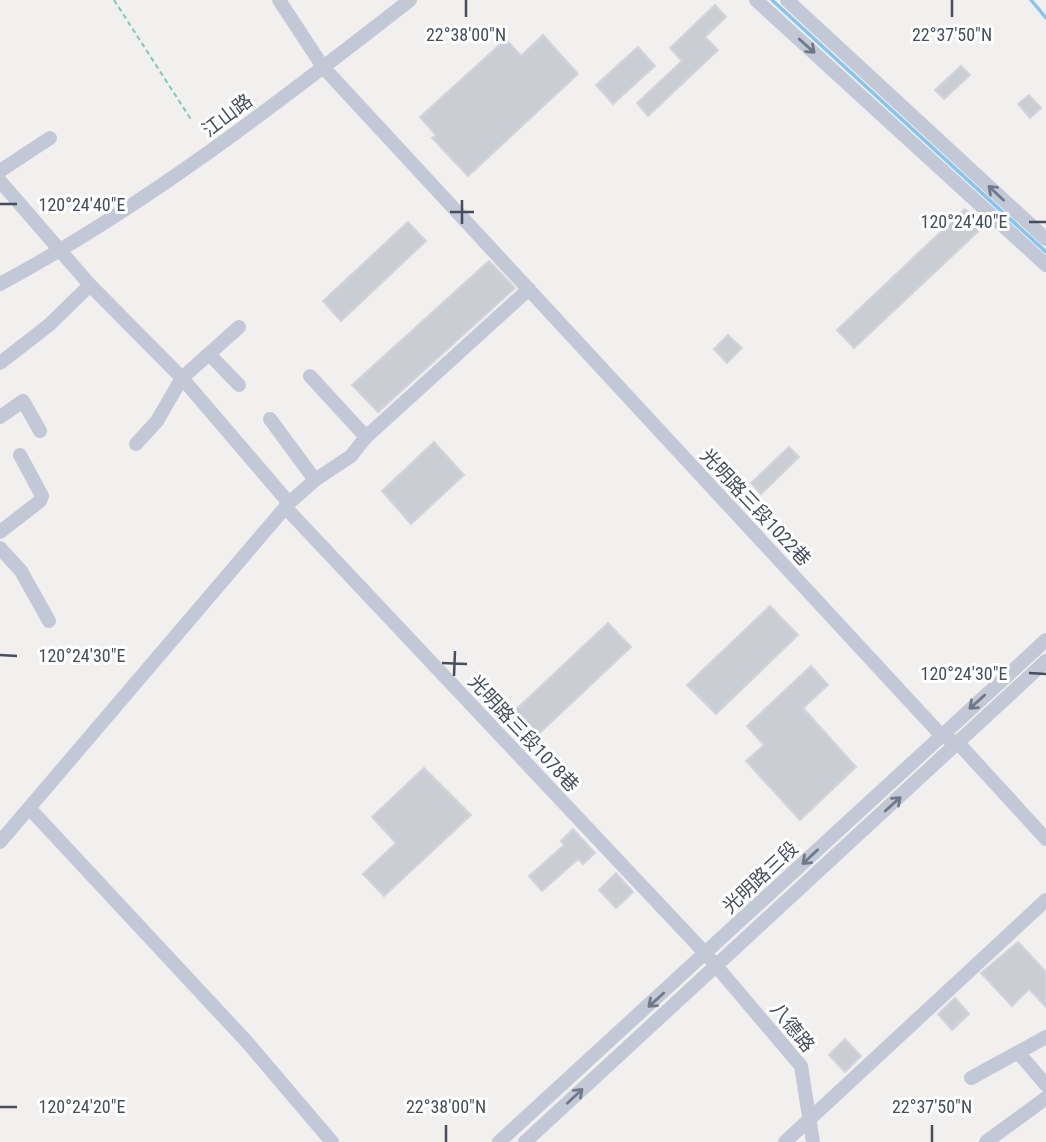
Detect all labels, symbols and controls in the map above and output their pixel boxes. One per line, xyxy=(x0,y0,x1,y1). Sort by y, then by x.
text: 22°38'00"N xyxy=(426,24,506,45)
text: 22°37'50"N xyxy=(912,24,992,45)
one-way arrow xyxy=(798,38,816,54)
street label: 江山路 xyxy=(198,89,257,142)
one-way arrow xyxy=(987,185,1005,201)
text: 120°24'40"E xyxy=(39,194,125,215)
text: 120°24'40"E xyxy=(921,211,1007,232)
street label: 光明路三段1022巷 xyxy=(696,444,816,571)
text: 120°24'30"E xyxy=(39,645,125,666)
text: 120°24'30"E xyxy=(921,663,1007,684)
street label: 光明路三段1078巷 xyxy=(464,670,584,797)
one-way arrow xyxy=(968,694,986,710)
one-way arrow xyxy=(884,795,901,812)
street label: 光明路三段 xyxy=(718,837,803,918)
one-way arrow xyxy=(802,848,819,865)
one-way arrow xyxy=(647,992,665,1008)
street label: 八德路 xyxy=(766,998,819,1057)
one-way arrow xyxy=(566,1087,583,1104)
text: 120°24'20"E xyxy=(39,1096,125,1117)
text: 22°38'00"N xyxy=(406,1096,486,1117)
text: 22°37'50"N xyxy=(892,1096,972,1117)

